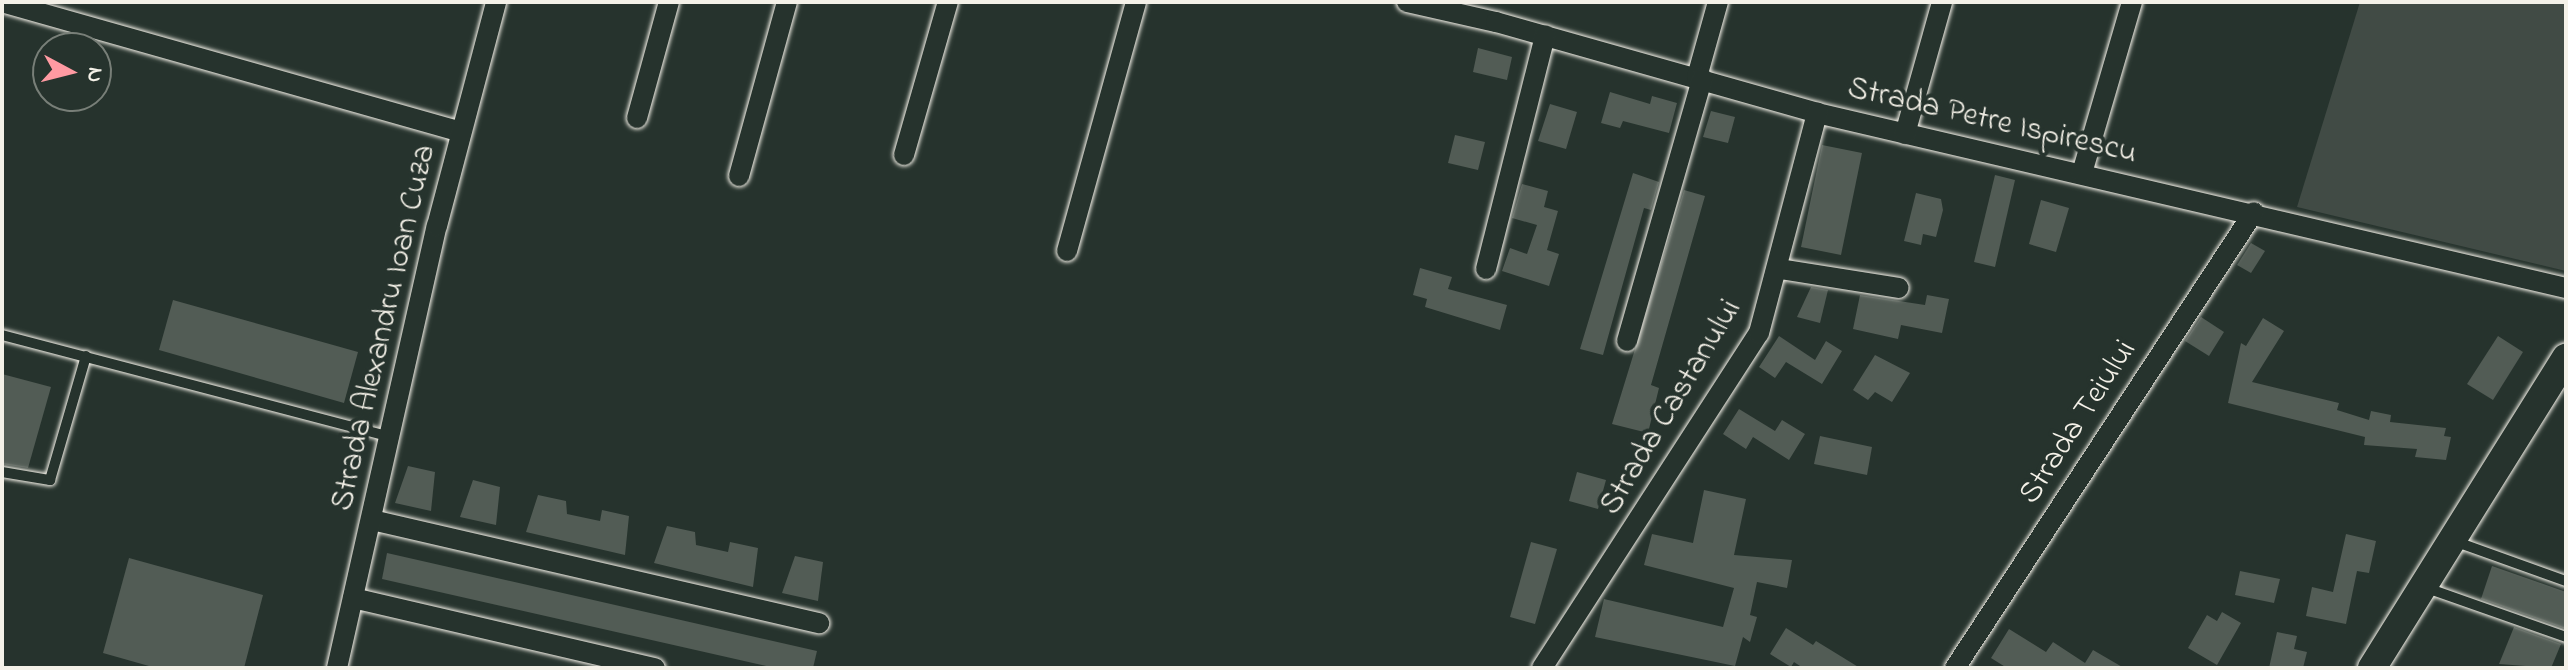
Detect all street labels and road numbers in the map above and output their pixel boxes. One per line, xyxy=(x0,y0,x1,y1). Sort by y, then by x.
street label: Strada Petre Ispirescu xyxy=(1844,70,2140,174)
street label: Strada Alexandru Ioan Cuza xyxy=(324,141,446,515)
street label: Strada Castanului xyxy=(1593,293,1751,523)
street label: Strada Teiului xyxy=(2012,334,2146,512)

